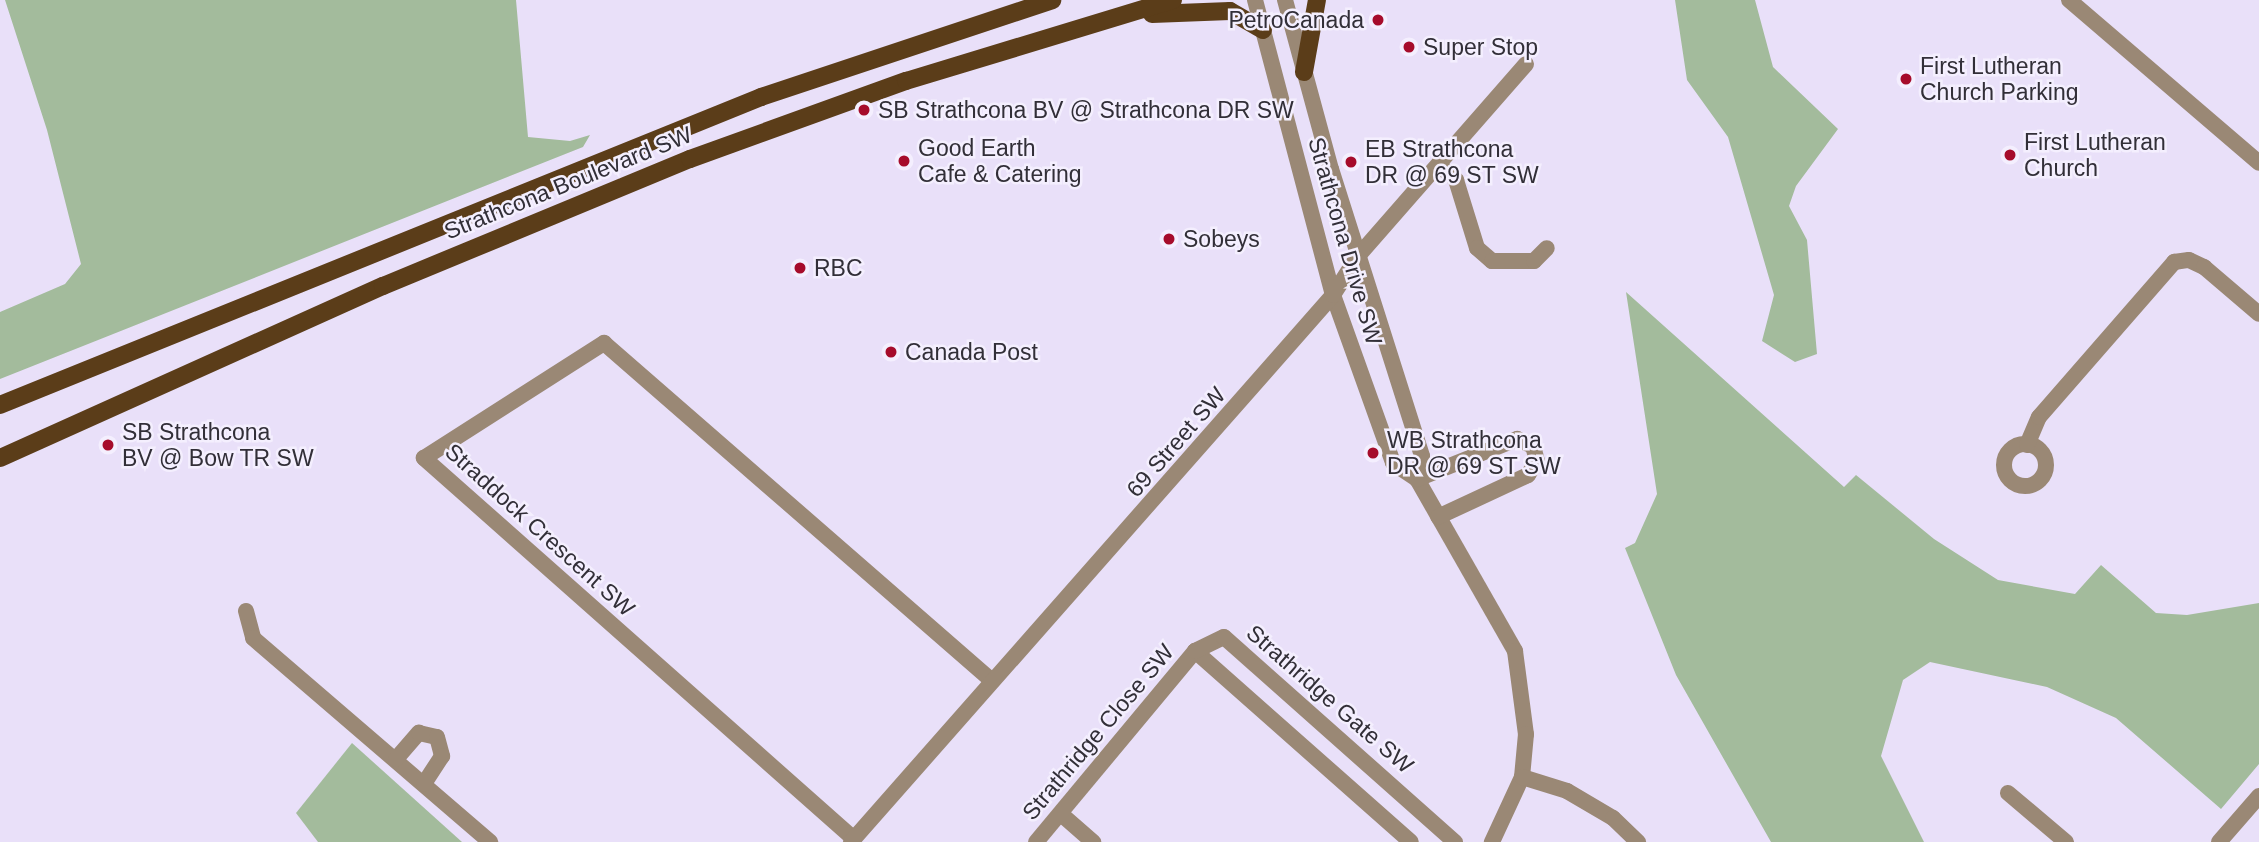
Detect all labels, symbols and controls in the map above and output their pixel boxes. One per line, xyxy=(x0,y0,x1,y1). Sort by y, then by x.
place label: PetroCanada xyxy=(1228,6,1364,34)
marker: PetroCanada xyxy=(1370,12,1386,28)
place label: Super Stop xyxy=(1423,33,1538,61)
marker: Super Stop xyxy=(1401,39,1417,55)
place label: First Lutheran Church Parking xyxy=(1920,52,2079,106)
marker: First Lutheran Church Parking xyxy=(1898,71,1914,87)
place label: SB Strathcona BV @ Strathcona DR SW xyxy=(878,96,1294,124)
marker: SB Strathcona BV @ Strathcona DR SW xyxy=(856,102,872,118)
street label: Strathcona Boulevard SW xyxy=(440,121,696,245)
place label: First Lutheran Church xyxy=(2024,128,2166,182)
place label: Good Earth Cafe & Catering xyxy=(918,134,1082,188)
street label: Strathcona Drive SW xyxy=(1302,134,1388,348)
place label: EB Strathcona DR @ 69 ST SW xyxy=(1365,135,1539,189)
marker: First Lutheran Church xyxy=(2002,147,2018,163)
marker: Good Earth Cafe & Catering xyxy=(896,153,912,169)
marker: EB Strathcona DR @ 69 ST SW xyxy=(1343,154,1359,170)
place label: Sobeys xyxy=(1183,225,1260,253)
marker: Sobeys xyxy=(1161,231,1177,247)
place label: RBC xyxy=(814,254,863,282)
marker: RBC xyxy=(792,260,808,276)
place label: Canada Post xyxy=(905,338,1038,366)
marker: Canada Post xyxy=(883,344,899,360)
street label: 69 Street SW xyxy=(1121,381,1231,503)
place label: SB Strathcona BV @ Bow TR SW xyxy=(122,418,314,472)
place label: WB Strathcona DR @ 69 ST SW xyxy=(1387,426,1561,480)
marker: SB Strathcona BV @ Bow TR SW xyxy=(100,437,116,453)
street label: Straddock Crescent SW xyxy=(440,438,640,622)
marker: WB Strathcona DR @ 69 ST SW xyxy=(1365,445,1381,461)
street label: Strathridge Gate SW xyxy=(1241,619,1419,779)
street label: Strathridge Close SW xyxy=(1016,638,1180,826)

